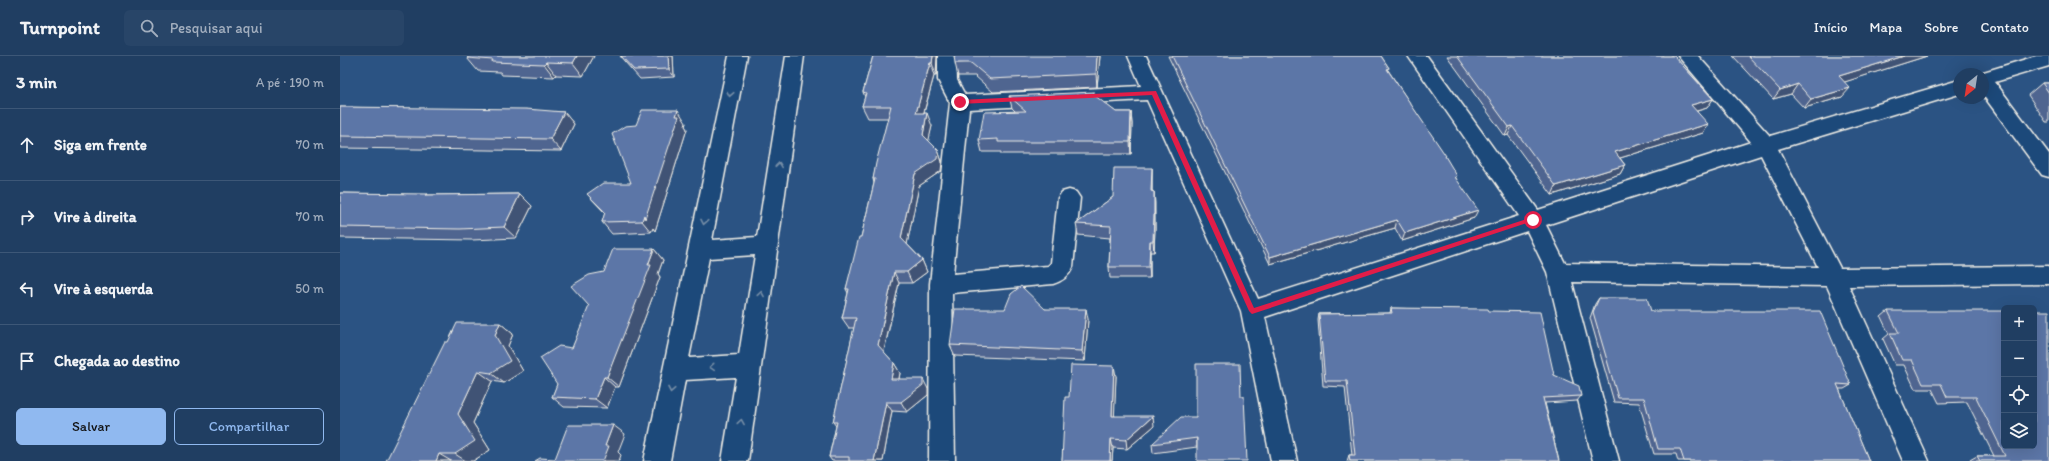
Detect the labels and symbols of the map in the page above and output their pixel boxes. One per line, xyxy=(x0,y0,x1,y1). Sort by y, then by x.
north arrow xyxy=(1953,68,1989,104)
one-way arrow xyxy=(726,91,735,97)
route end xyxy=(951,93,969,111)
one-way arrow xyxy=(774,162,783,168)
route start xyxy=(1524,211,1542,229)
one-way arrow xyxy=(701,219,709,225)
one-way arrow xyxy=(756,291,765,297)
one-way arrow xyxy=(709,363,715,372)
one-way arrow xyxy=(667,387,675,393)
one-way arrow xyxy=(736,419,745,426)

